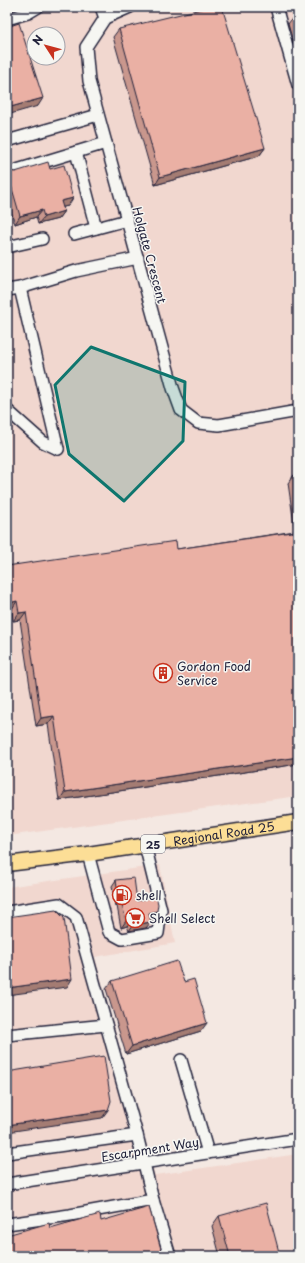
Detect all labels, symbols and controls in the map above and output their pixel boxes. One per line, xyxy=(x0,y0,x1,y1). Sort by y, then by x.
north arrow xyxy=(26,26,66,66)
text: N xyxy=(28,31,47,48)
street label: Holgate Crescent xyxy=(128,205,172,305)
place label: Gordon Food Service xyxy=(177,657,251,689)
building icon: Gordon Food Service xyxy=(152,662,174,684)
street label: Regional Road 25 xyxy=(172,817,276,850)
road number: 25 xyxy=(141,835,165,853)
fuel station icon: shell xyxy=(111,884,133,906)
place label: shell xyxy=(136,886,162,904)
supermarket icon: Shell Select xyxy=(124,907,146,929)
place label: Shell Select xyxy=(149,909,215,927)
street label: Escarpment Way xyxy=(100,1132,200,1166)

